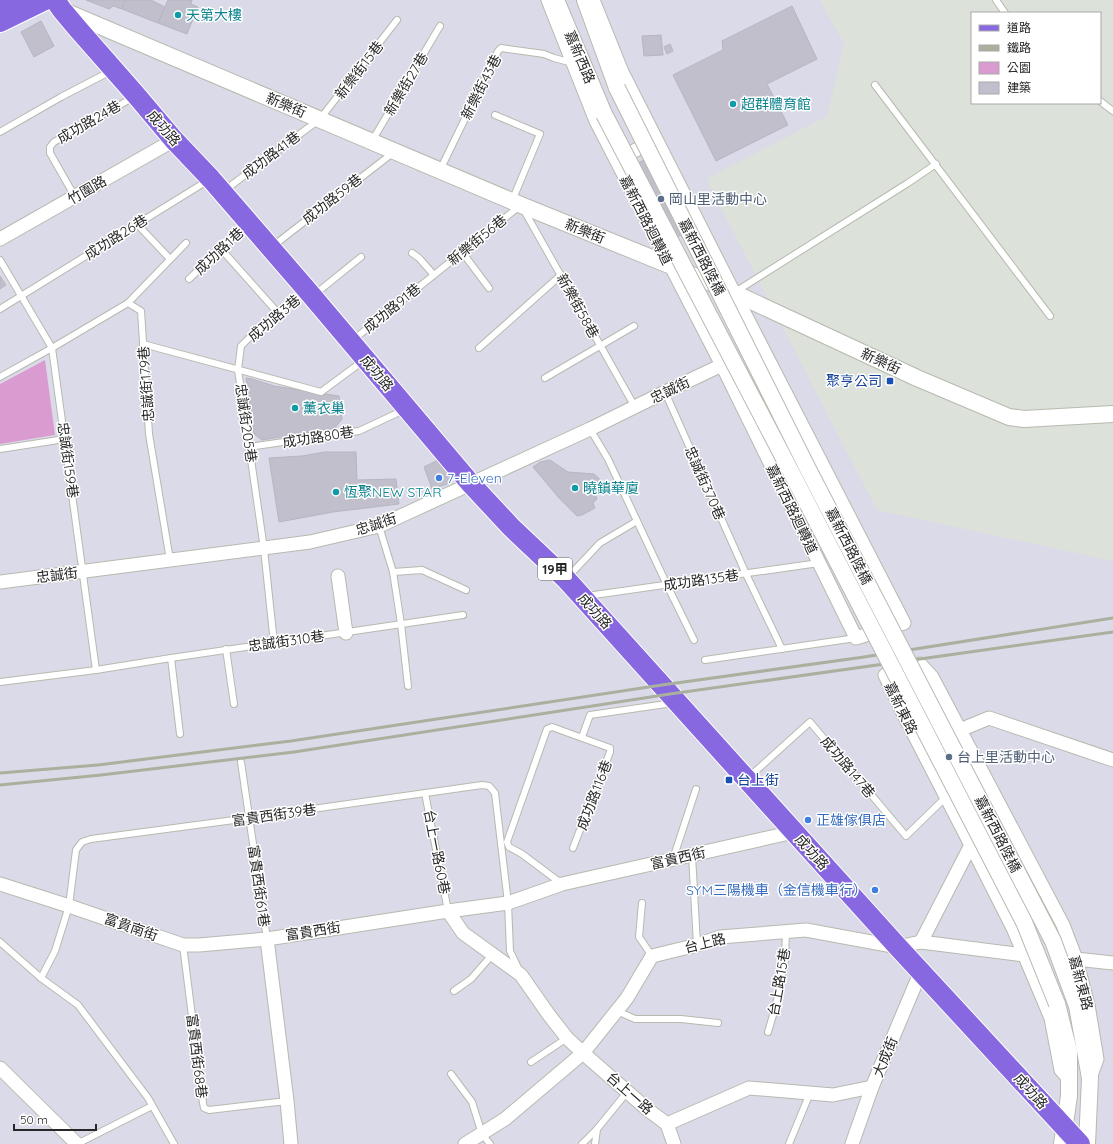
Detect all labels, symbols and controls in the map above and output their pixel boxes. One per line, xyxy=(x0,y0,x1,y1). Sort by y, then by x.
place label: 天第大樓 xyxy=(186,6,242,24)
marker: 天第大樓 xyxy=(173,10,183,20)
legend xyxy=(971,12,1101,104)
text: 道路 xyxy=(1007,20,1031,35)
street label: 嘉新西路 xyxy=(561,28,599,86)
street label: 新樂街15巷 xyxy=(331,37,387,103)
text: 鐵路 xyxy=(1007,40,1031,55)
street label: 新樂街27巷 xyxy=(380,49,432,119)
street label: 新樂街43巷 xyxy=(457,51,505,123)
text: 公園 xyxy=(1007,60,1031,75)
text: 建築 xyxy=(1007,80,1031,95)
street label: 新樂街 xyxy=(263,89,309,121)
place label: 超群體育館 xyxy=(741,95,811,113)
street label: 成功路24巷 xyxy=(54,96,124,148)
marker: 超群體育館 xyxy=(728,99,738,109)
street label: 成功路 xyxy=(143,106,185,150)
street label: 成功路41巷 xyxy=(238,127,304,183)
street label: 成功路59巷 xyxy=(298,170,366,228)
street label: 竹圍路 xyxy=(64,172,110,208)
street label: 嘉新西路迴轉道 xyxy=(616,172,676,268)
place label: 岡山里活動中心 xyxy=(669,190,767,208)
marker: 岡山里活動中心 xyxy=(656,194,666,204)
street label: 成功路26巷 xyxy=(81,210,151,264)
street label: 新樂街56巷 xyxy=(444,211,510,269)
street label: 新樂街 xyxy=(562,215,608,247)
street label: 嘉新西路陸橋 xyxy=(675,215,729,299)
street label: 成功路1巷 xyxy=(190,224,248,278)
street label: 新樂街58巷 xyxy=(553,270,603,342)
street label: 成功路91巷 xyxy=(359,279,425,337)
street label: 成功路3巷 xyxy=(244,291,304,345)
street label: 新樂街 xyxy=(858,344,904,378)
street label: 忠誠街179巷 xyxy=(134,345,158,423)
street label: 成功路 xyxy=(357,351,397,395)
place label: 聚亨公司 xyxy=(826,372,882,390)
street label: 忠誠街 xyxy=(647,373,693,407)
marker: 聚亨公司 xyxy=(885,376,895,386)
street label: 忠誠街205巷 xyxy=(232,382,260,464)
place label: 薰衣巢 xyxy=(303,399,345,417)
marker: 薰衣巢 xyxy=(290,403,300,413)
street label: 忠誠街159巷 xyxy=(54,421,82,499)
street label: 成功路80巷 xyxy=(281,422,355,452)
street label: 忠誠街370巷 xyxy=(681,443,729,523)
street label: 嘉新西路迴轉道 xyxy=(762,461,822,557)
place label: 7-Eleven xyxy=(447,469,502,487)
marker: 7-Eleven xyxy=(434,473,444,483)
place label: 曉鎮華廈 xyxy=(583,479,639,497)
place label: 恆聚NEW STAR xyxy=(344,483,442,501)
marker: 曉鎮華廈 xyxy=(570,483,580,493)
marker: 恆聚NEW STAR xyxy=(331,487,341,497)
street label: 嘉新西路陸橋 xyxy=(822,504,876,588)
street label: 忠誠街 xyxy=(353,509,399,539)
road number: 19甲 xyxy=(538,558,572,580)
street label: 忠誠街 xyxy=(35,564,79,586)
street label: 成功路135巷 xyxy=(662,566,740,594)
street label: 成功路 xyxy=(574,589,616,633)
street label: 忠誠街310巷 xyxy=(247,627,325,655)
street label: 嘉新東路 xyxy=(881,679,921,737)
street label: 成功路147巷 xyxy=(817,732,879,802)
place label: 台上里活動中心 xyxy=(957,748,1055,766)
marker: 台上里活動中心 xyxy=(944,752,954,762)
street label: 成功路116巷 xyxy=(572,757,616,833)
place label: 台上街 xyxy=(737,771,779,789)
marker: 台上街 xyxy=(724,775,734,785)
street label: 嘉新西路陸橋 xyxy=(971,792,1025,876)
street label: 富貴西街39巷 xyxy=(231,800,317,830)
street label: 台上一路60巷 xyxy=(420,808,454,896)
place label: 正雄傢俱店 xyxy=(816,811,886,829)
marker: 正雄傢俱店 xyxy=(803,815,813,825)
street label: 成功路 xyxy=(791,830,833,874)
street label: 富貴西街 xyxy=(649,843,707,873)
street label: 富貴西街61巷 xyxy=(244,844,274,928)
place label: SYM三陽機車（金信機車行） xyxy=(686,881,867,899)
marker: SYM三陽機車（金信機車行） xyxy=(870,885,880,895)
street label: 富貴南街 xyxy=(102,909,160,945)
street label: 富貴西街 xyxy=(284,918,342,944)
street label: 台上路 xyxy=(682,929,728,957)
street label: 台上路15巷 xyxy=(764,947,794,1017)
street label: 嘉新東路 xyxy=(1065,954,1097,1012)
street label: 富貴西街68巷 xyxy=(183,1013,211,1099)
street label: 大成街 xyxy=(869,1034,901,1080)
street label: 台上一路 xyxy=(603,1068,657,1118)
street label: 成功路 xyxy=(1010,1069,1052,1113)
scale bar xyxy=(14,1106,96,1132)
text: 50 m xyxy=(20,1112,48,1127)

